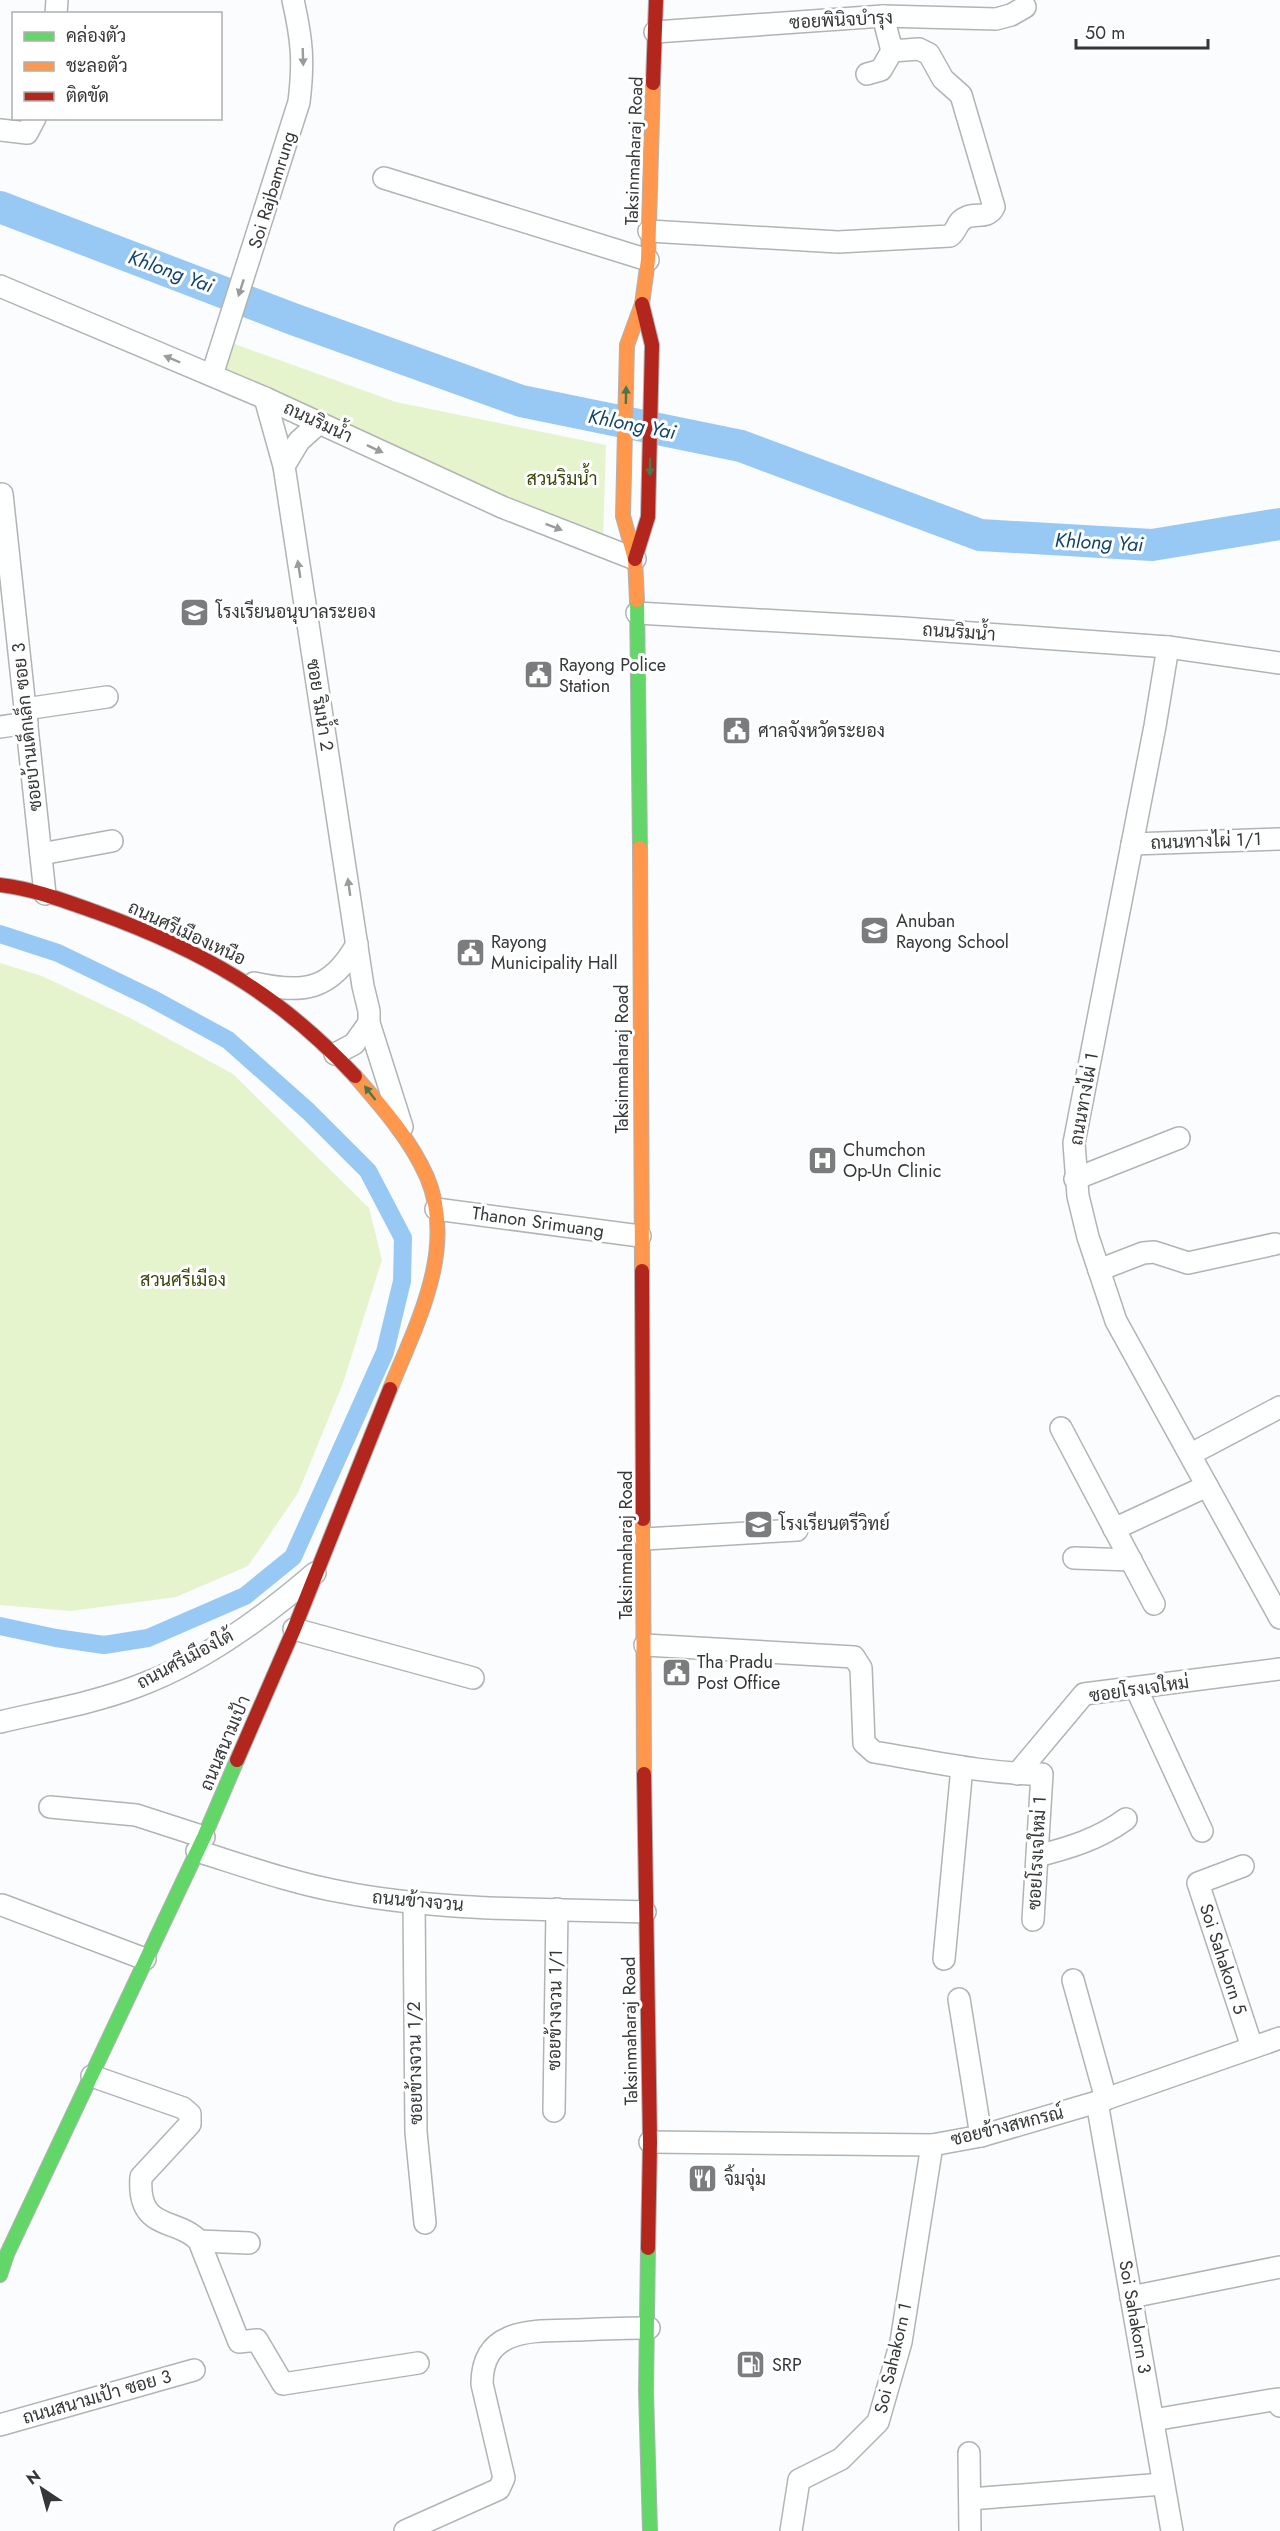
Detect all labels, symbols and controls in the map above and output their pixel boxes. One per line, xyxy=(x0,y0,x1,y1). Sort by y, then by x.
street label: ซอยพินิจบำรุง xyxy=(789,4,893,36)
legend xyxy=(12,12,222,120)
scale bar xyxy=(1076,12,1208,50)
text: 50 m xyxy=(1085,20,1125,46)
text: คล่องตัว xyxy=(66,23,126,49)
one-way arrow xyxy=(298,48,308,67)
text: ชะลอตัว xyxy=(66,53,128,79)
street label: Taksinmaharaj Road xyxy=(618,76,650,226)
text: ติดขัด xyxy=(66,83,109,109)
street label: Soi Rajbamrung xyxy=(242,128,302,252)
water label: Khlong Yai xyxy=(124,243,218,301)
one-way arrow xyxy=(236,279,245,297)
one-way arrow xyxy=(164,354,181,363)
one-way arrow xyxy=(621,385,630,404)
street label: ถนนริมน้ำ xyxy=(279,392,358,449)
water label: Khlong Yai xyxy=(586,402,679,447)
one-way arrow xyxy=(367,444,384,453)
one-way arrow xyxy=(645,457,654,476)
park label: สวนริมน้ำ xyxy=(526,463,598,492)
one-way arrow xyxy=(545,523,563,533)
water label: Khlong Yai xyxy=(1054,526,1145,559)
one-way arrow xyxy=(294,560,303,579)
school or university icon: โรงเรียนอนุบาลระยอง xyxy=(179,596,211,628)
place label: โรงเรียนอนุบาลระยอง xyxy=(215,599,376,625)
street label: ถนนริมน้ำ xyxy=(922,613,997,648)
street label: ซอยบ้านเด็กเล็ก ซอย 3 xyxy=(4,641,49,813)
place label: Rayong Police Station xyxy=(559,652,666,699)
street label: ซอย ริมน้ำ 2 xyxy=(300,657,343,753)
public building icon: Rayong Police Station xyxy=(522,659,554,691)
public building icon: ศาลจังหวัดระยอง xyxy=(721,715,753,747)
place label: ศาลจังหวัดระยอง xyxy=(758,718,885,744)
street label: ถนนทางไผ่ 1/1 xyxy=(1150,826,1262,856)
one-way arrow xyxy=(344,877,353,896)
street label: ถนนศรีเมืองเหนือ xyxy=(124,894,250,972)
place label: Anuban Rayong School xyxy=(896,908,1009,955)
school or university icon: Anuban Rayong School xyxy=(859,915,891,947)
place label: Rayong Municipality Hall xyxy=(491,929,618,976)
public building icon: Rayong Municipality Hall xyxy=(454,936,486,968)
street label: Taksinmaharaj Road xyxy=(609,985,635,1133)
street label: ถนนทางไผ่ 1 xyxy=(1063,1051,1105,1147)
one-way arrow xyxy=(364,1085,376,1100)
place label: Chumchon Op-Un Clinic xyxy=(843,1137,941,1184)
hospital icon: Chumchon Op-Un Clinic xyxy=(806,1144,838,1176)
street label: Thanon Srimuang xyxy=(470,1200,606,1244)
park label: สวนศรีเมือง xyxy=(140,1267,226,1293)
street label: Taksinmaharaj Road xyxy=(613,1471,639,1619)
school or university icon: โรงเรียนตรีวิทย์ xyxy=(742,1508,774,1540)
place label: โรงเรียนตรีวิทย์ xyxy=(778,1511,890,1537)
street label: ถนนศรีเมืองใต้ xyxy=(132,1622,239,1695)
place label: Tha Pradu Post Office xyxy=(697,1649,780,1696)
public building icon: Tha Pradu Post Office xyxy=(660,1656,692,1688)
street label: ซอยโรงเจใหม่ xyxy=(1087,1669,1191,1709)
street label: ถนนสนามเป้า xyxy=(193,1691,257,1795)
street label: ซอยโรงเจใหม่ 1 xyxy=(1021,1795,1053,1911)
street label: ถนนข้างจวน xyxy=(371,1884,465,1918)
street label: Soi Sahakorn 5 xyxy=(1193,1900,1253,2018)
street label: ซอยข้างจวน 1/1 xyxy=(541,1949,569,2071)
street label: Taksinmaharaj Road xyxy=(616,1956,644,2106)
street label: ซอยข้างจวน 1/2 xyxy=(401,2001,429,2125)
street label: ซอยข้างสหกรณ์ xyxy=(948,2099,1066,2153)
restaurant icon: จิ้มจุ่ม xyxy=(687,2163,719,2195)
place label: จิ้มจุ่ม xyxy=(724,2164,766,2192)
street label: Soi Sahakorn 3 xyxy=(1112,2258,1158,2376)
street label: Soi Sahakorn 1 xyxy=(868,2300,918,2416)
fuel station icon: SRP xyxy=(735,2349,767,2381)
place label: SRP xyxy=(772,2352,802,2378)
street label: ถนนสนามเป้า ซอย 3 xyxy=(20,2363,175,2431)
north arrow xyxy=(12,2459,72,2519)
text: N xyxy=(22,2464,45,2490)

